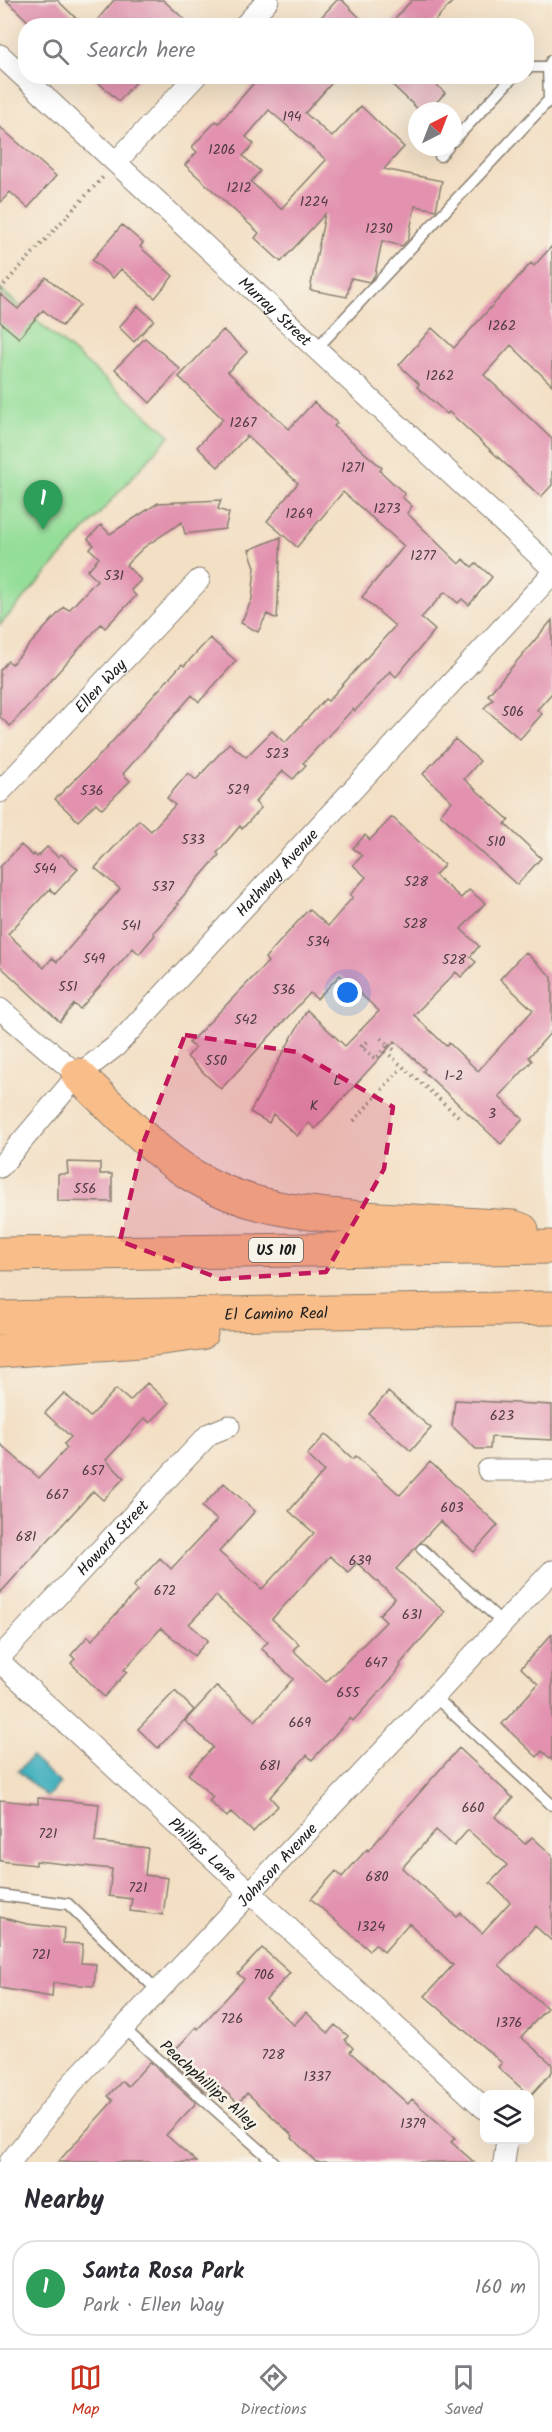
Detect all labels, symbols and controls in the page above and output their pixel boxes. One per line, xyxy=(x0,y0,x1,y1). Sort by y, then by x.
search box xyxy=(18,18,534,84)
text: Search here xyxy=(87,34,195,69)
icon: search xyxy=(39,35,72,68)
north arrow xyxy=(408,102,462,156)
house number: 194 xyxy=(283,106,302,128)
house number: 1206 xyxy=(208,139,236,161)
house number: 1212 xyxy=(226,177,252,199)
house number: 1224 xyxy=(300,191,328,213)
house number: 1230 xyxy=(365,218,393,240)
street label: Murray Street xyxy=(232,271,318,353)
house number: 1262 xyxy=(488,315,516,337)
house number: 1262 xyxy=(426,365,454,387)
house number: 1267 xyxy=(230,412,257,434)
house number: 1271 xyxy=(341,457,365,479)
pin: 1 xyxy=(24,480,63,530)
house number: 1273 xyxy=(374,498,400,520)
house number: 1269 xyxy=(285,503,313,525)
house number: 1277 xyxy=(410,545,436,567)
house number: 531 xyxy=(104,565,124,587)
street label: Ellen Way xyxy=(69,653,133,720)
house number: 506 xyxy=(502,701,524,723)
house number: 523 xyxy=(265,743,289,765)
house number: 529 xyxy=(227,779,249,801)
house number: 536 xyxy=(80,780,104,802)
street label: Hathway Avenue xyxy=(230,823,325,923)
house number: 533 xyxy=(181,829,205,851)
house number: 510 xyxy=(487,831,505,853)
house number: 544 xyxy=(34,858,57,880)
house number: 528 xyxy=(404,871,429,893)
house number: 537 xyxy=(152,876,175,898)
house number: 528 xyxy=(403,913,428,935)
house number: 541 xyxy=(121,915,141,937)
house number: 534 xyxy=(306,931,330,953)
house number: 549 xyxy=(83,948,105,970)
house number: 528 xyxy=(442,949,467,971)
house number: 551 xyxy=(58,976,78,998)
your location xyxy=(333,978,362,1007)
house number: 536 xyxy=(272,979,296,1001)
house number: 542 xyxy=(234,1009,258,1031)
house number: 550 xyxy=(205,1050,227,1072)
house number: 1-2 xyxy=(445,1065,463,1087)
house number: L xyxy=(333,1070,341,1092)
house number: K xyxy=(310,1095,319,1117)
house number: 3 xyxy=(488,1103,496,1125)
house number: 556 xyxy=(74,1178,96,1200)
road number: US 101 xyxy=(249,1238,303,1262)
street label: El Camino Real xyxy=(224,1301,328,1328)
house number: 623 xyxy=(490,1405,514,1427)
house number: 657 xyxy=(82,1460,104,1482)
house number: 667 xyxy=(46,1484,69,1506)
street label: Howard Street xyxy=(71,1494,156,1582)
house number: 603 xyxy=(441,1497,463,1519)
house number: 681 xyxy=(16,1526,36,1548)
house number: 639 xyxy=(349,1550,371,1572)
house number: 672 xyxy=(154,1580,176,1602)
house number: 631 xyxy=(402,1604,422,1626)
house number: 647 xyxy=(365,1652,388,1674)
house number: 655 xyxy=(337,1682,361,1704)
house number: 669 xyxy=(289,1712,311,1734)
house number: 681 xyxy=(260,1755,280,1777)
house number: 660 xyxy=(462,1797,484,1819)
street label: Phillips Lane xyxy=(162,1812,242,1888)
street label: Johnson Avenue xyxy=(232,1818,324,1913)
house number: 721 xyxy=(39,1823,57,1845)
house number: 680 xyxy=(365,1866,389,1888)
house number: 721 xyxy=(129,1877,147,1899)
house number: 1324 xyxy=(357,1916,385,1938)
house number: 721 xyxy=(32,1944,50,1966)
house number: 706 xyxy=(253,1964,275,1986)
house number: 726 xyxy=(221,2008,243,2030)
house number: 1376 xyxy=(496,2012,522,2034)
street label: Peachphillips Alley xyxy=(154,2034,263,2136)
house number: 728 xyxy=(261,2044,285,2066)
house number: 1337 xyxy=(304,2066,331,2088)
map controls xyxy=(480,2090,534,2144)
button: layers xyxy=(480,2090,534,2144)
house number: 1379 xyxy=(400,2113,426,2135)
text: Nearby xyxy=(24,2180,104,2222)
text: Santa Rosa Park xyxy=(83,2255,244,2290)
text: 1 xyxy=(42,2272,49,2304)
text: 160 m xyxy=(475,2272,526,2304)
text: Park · Ellen Way xyxy=(83,2290,224,2322)
tab: Map xyxy=(69,2361,102,2422)
tab: Directions xyxy=(240,2361,307,2422)
tab: Saved xyxy=(445,2361,483,2422)

